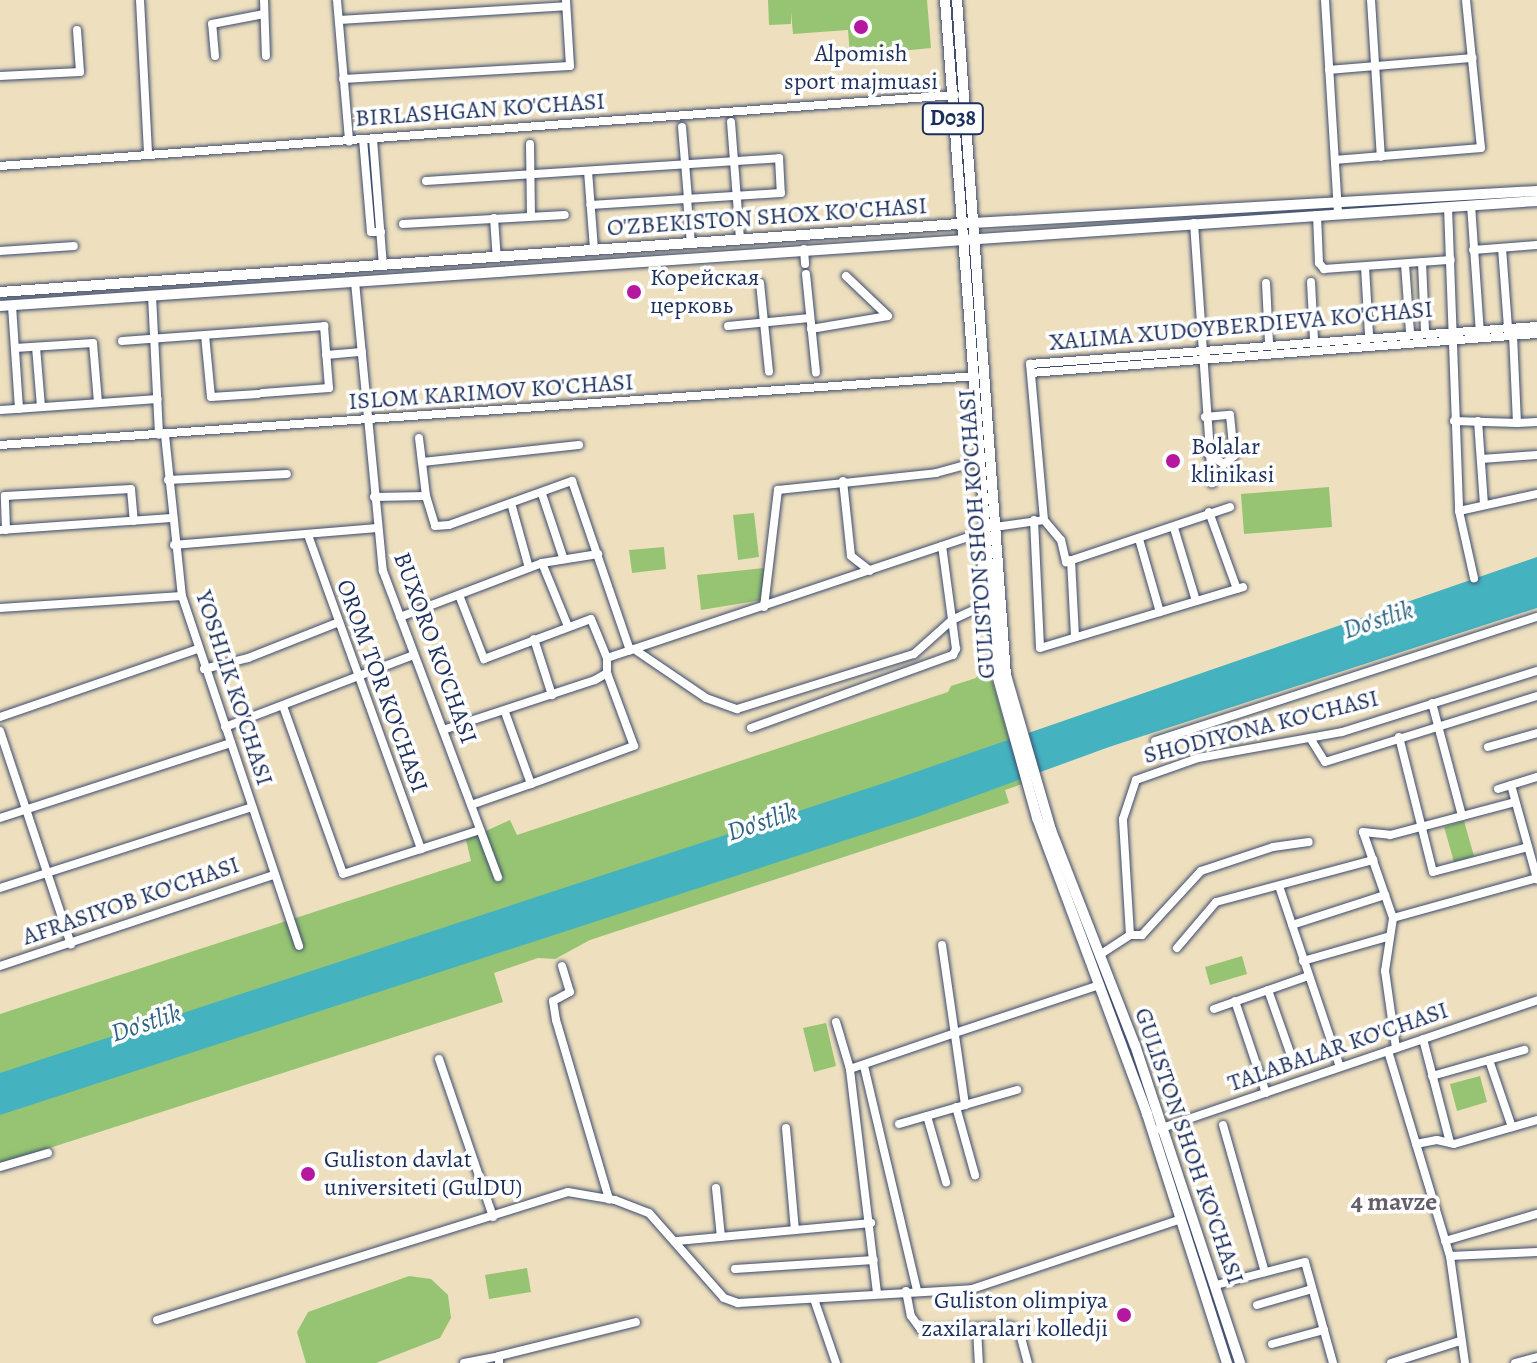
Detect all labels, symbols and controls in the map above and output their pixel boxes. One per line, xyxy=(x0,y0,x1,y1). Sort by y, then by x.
marker: Alpomish sport majmuasi xyxy=(852,18,870,36)
place label: Alpomish sport majmuasi xyxy=(784,40,938,96)
street label: BIRLASHGAN KO'CHASI xyxy=(354,87,606,133)
road number: D038 xyxy=(921,101,985,137)
street label: O'ZBEKISTON SHOX KO'CHASI xyxy=(606,191,928,243)
place label: Корейская церковь xyxy=(650,264,759,320)
marker: Корейская церковь xyxy=(625,283,643,301)
street label: XALIMA XUDOYBERDIEVA KO'CHASI xyxy=(1048,295,1434,357)
street label: ISLOM KARIMOV KO'CHASI xyxy=(348,368,634,416)
street label: GULISTON SHOH KO'CHASI xyxy=(953,388,1001,680)
place label: Bolalar klinikasi xyxy=(1191,433,1275,489)
marker: Bolalar klinikasi xyxy=(1162,450,1184,472)
street label: BUXORO KO'CHASI xyxy=(387,548,483,748)
street label: OROM TOR KO'CHASI xyxy=(330,576,434,796)
street label: YOSHLIK KO'CHASI xyxy=(189,587,279,789)
water label: Do'stlik xyxy=(1339,594,1417,646)
street label: SHODIYONA KO'CHASI xyxy=(1141,684,1381,770)
water label: Do'stlik xyxy=(723,796,801,848)
street label: AFRASIYOB KO'CHASI xyxy=(19,850,243,952)
street label: TALABALAR KO'CHASI xyxy=(1224,996,1452,1098)
water label: Do'stlik xyxy=(107,997,185,1049)
street label: GULISTON SHOH KO'CHASI xyxy=(1128,1004,1250,1288)
place label: Guliston davlat universiteti (GulDU) xyxy=(324,1146,522,1202)
marker: Guliston davlat universiteti (GulDU) xyxy=(299,1165,317,1183)
district label: 4 mavze xyxy=(1351,1186,1437,1218)
place label: Guliston olimpiya zaxilaralari kolledji xyxy=(921,1287,1108,1343)
marker: Guliston olimpiya zaxilaralari kolledji xyxy=(1115,1306,1133,1324)

